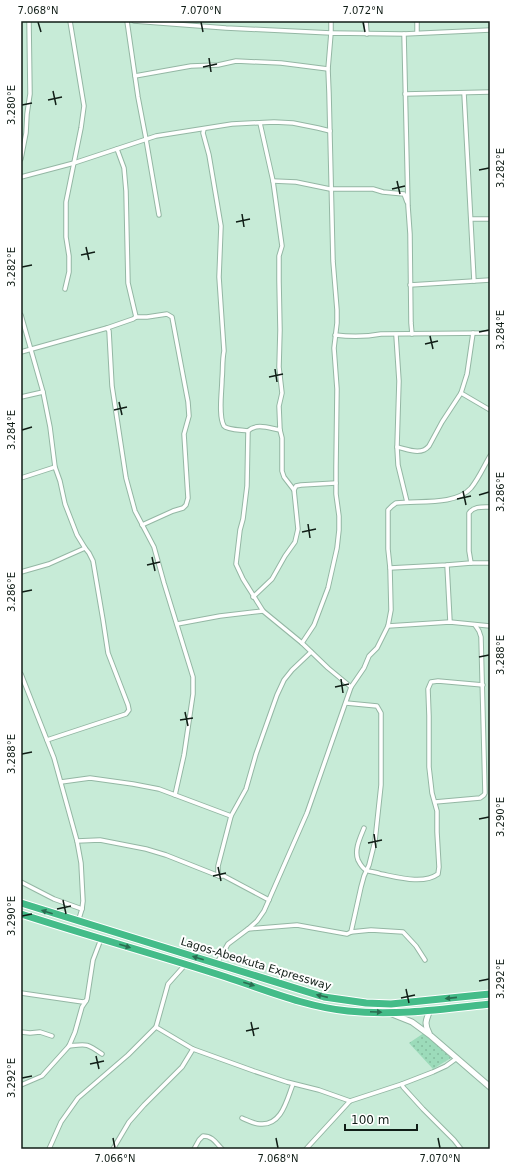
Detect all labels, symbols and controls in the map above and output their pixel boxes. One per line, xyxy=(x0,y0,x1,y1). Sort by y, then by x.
text: 7.068°N xyxy=(17,5,59,16)
text: 7.070°N xyxy=(180,5,222,16)
text: 7.072°N xyxy=(342,5,384,16)
text: 3.280°E xyxy=(6,85,17,125)
text: 3.282°E xyxy=(495,148,506,188)
text: 3.282°E xyxy=(6,247,17,287)
text: 3.284°E xyxy=(495,310,506,350)
text: 3.284°E xyxy=(6,410,17,450)
text: 3.286°E xyxy=(495,472,506,512)
text: 3.286°E xyxy=(6,572,17,612)
text: 3.288°E xyxy=(495,635,506,675)
text: 3.288°E xyxy=(6,734,17,774)
text: 3.290°E xyxy=(495,797,506,837)
text: 3.290°E xyxy=(6,896,17,936)
one-way arrow xyxy=(41,908,53,914)
street label: Lagos-Abeokuta Expressway xyxy=(179,935,333,993)
one-way arrow xyxy=(119,943,131,949)
one-way arrow xyxy=(192,955,204,961)
text: 3.292°E xyxy=(495,959,506,999)
one-way arrow xyxy=(244,982,256,988)
one-way arrow xyxy=(316,993,328,999)
one-way arrow xyxy=(445,995,457,1002)
one-way arrow xyxy=(370,1009,382,1016)
text: 3.292°E xyxy=(6,1058,17,1098)
scale bar xyxy=(345,1106,417,1132)
text: 100 m xyxy=(351,1113,389,1127)
text: 7.066°N xyxy=(94,1153,136,1164)
text: 7.068°N xyxy=(257,1153,299,1164)
text: 7.070°N xyxy=(419,1153,461,1164)

